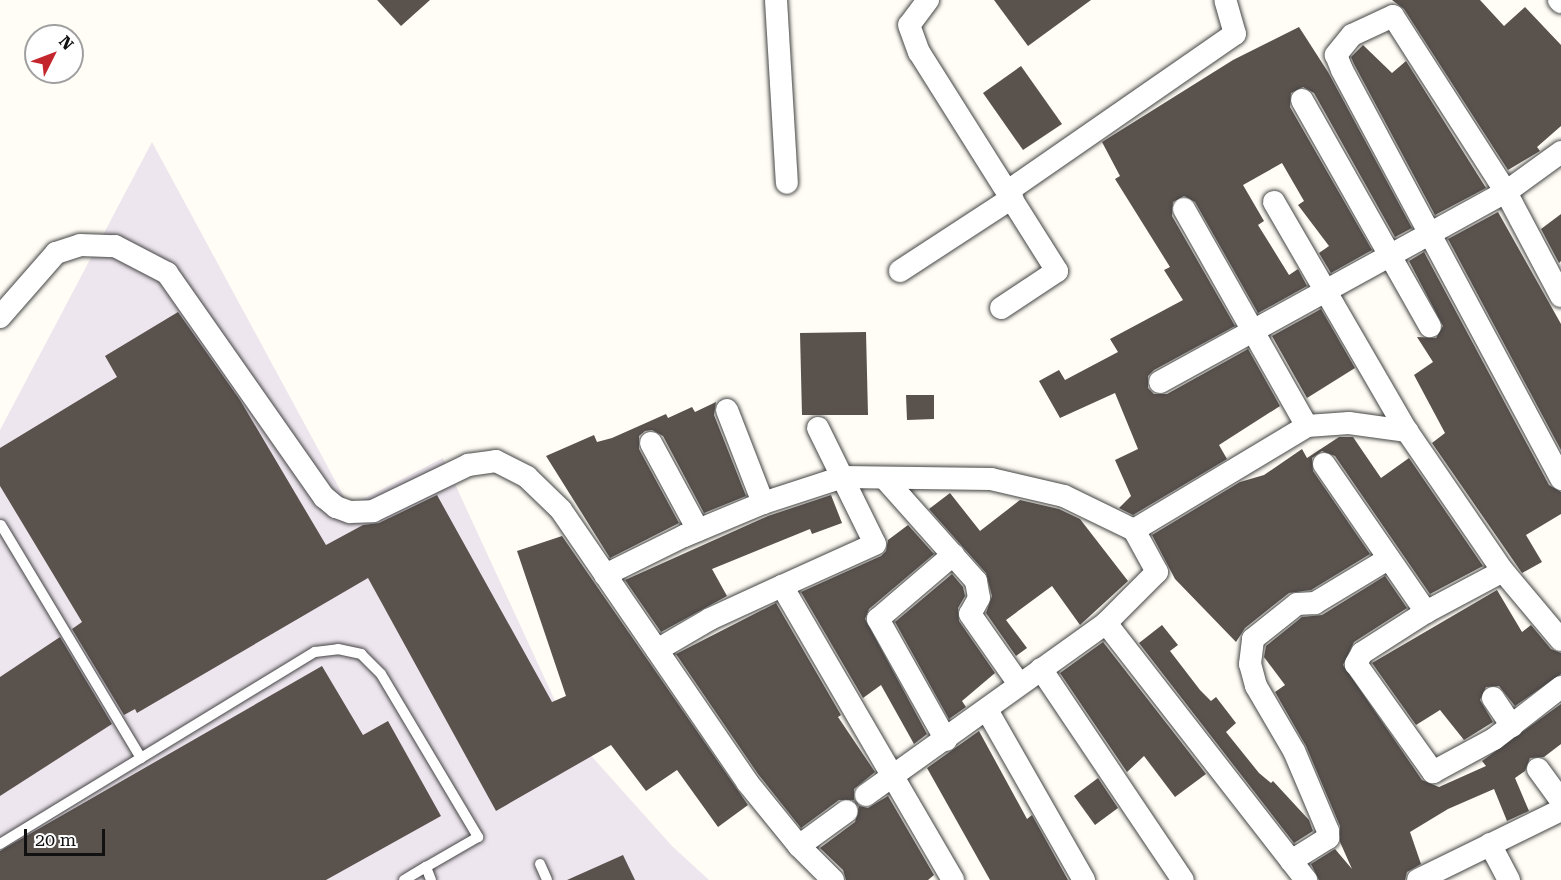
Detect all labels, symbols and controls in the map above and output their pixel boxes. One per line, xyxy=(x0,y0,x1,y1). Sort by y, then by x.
north arrow xyxy=(24,24,84,84)
text: N xyxy=(55,32,77,54)
scale bar xyxy=(27,817,108,855)
text: 20 m xyxy=(35,829,76,850)

